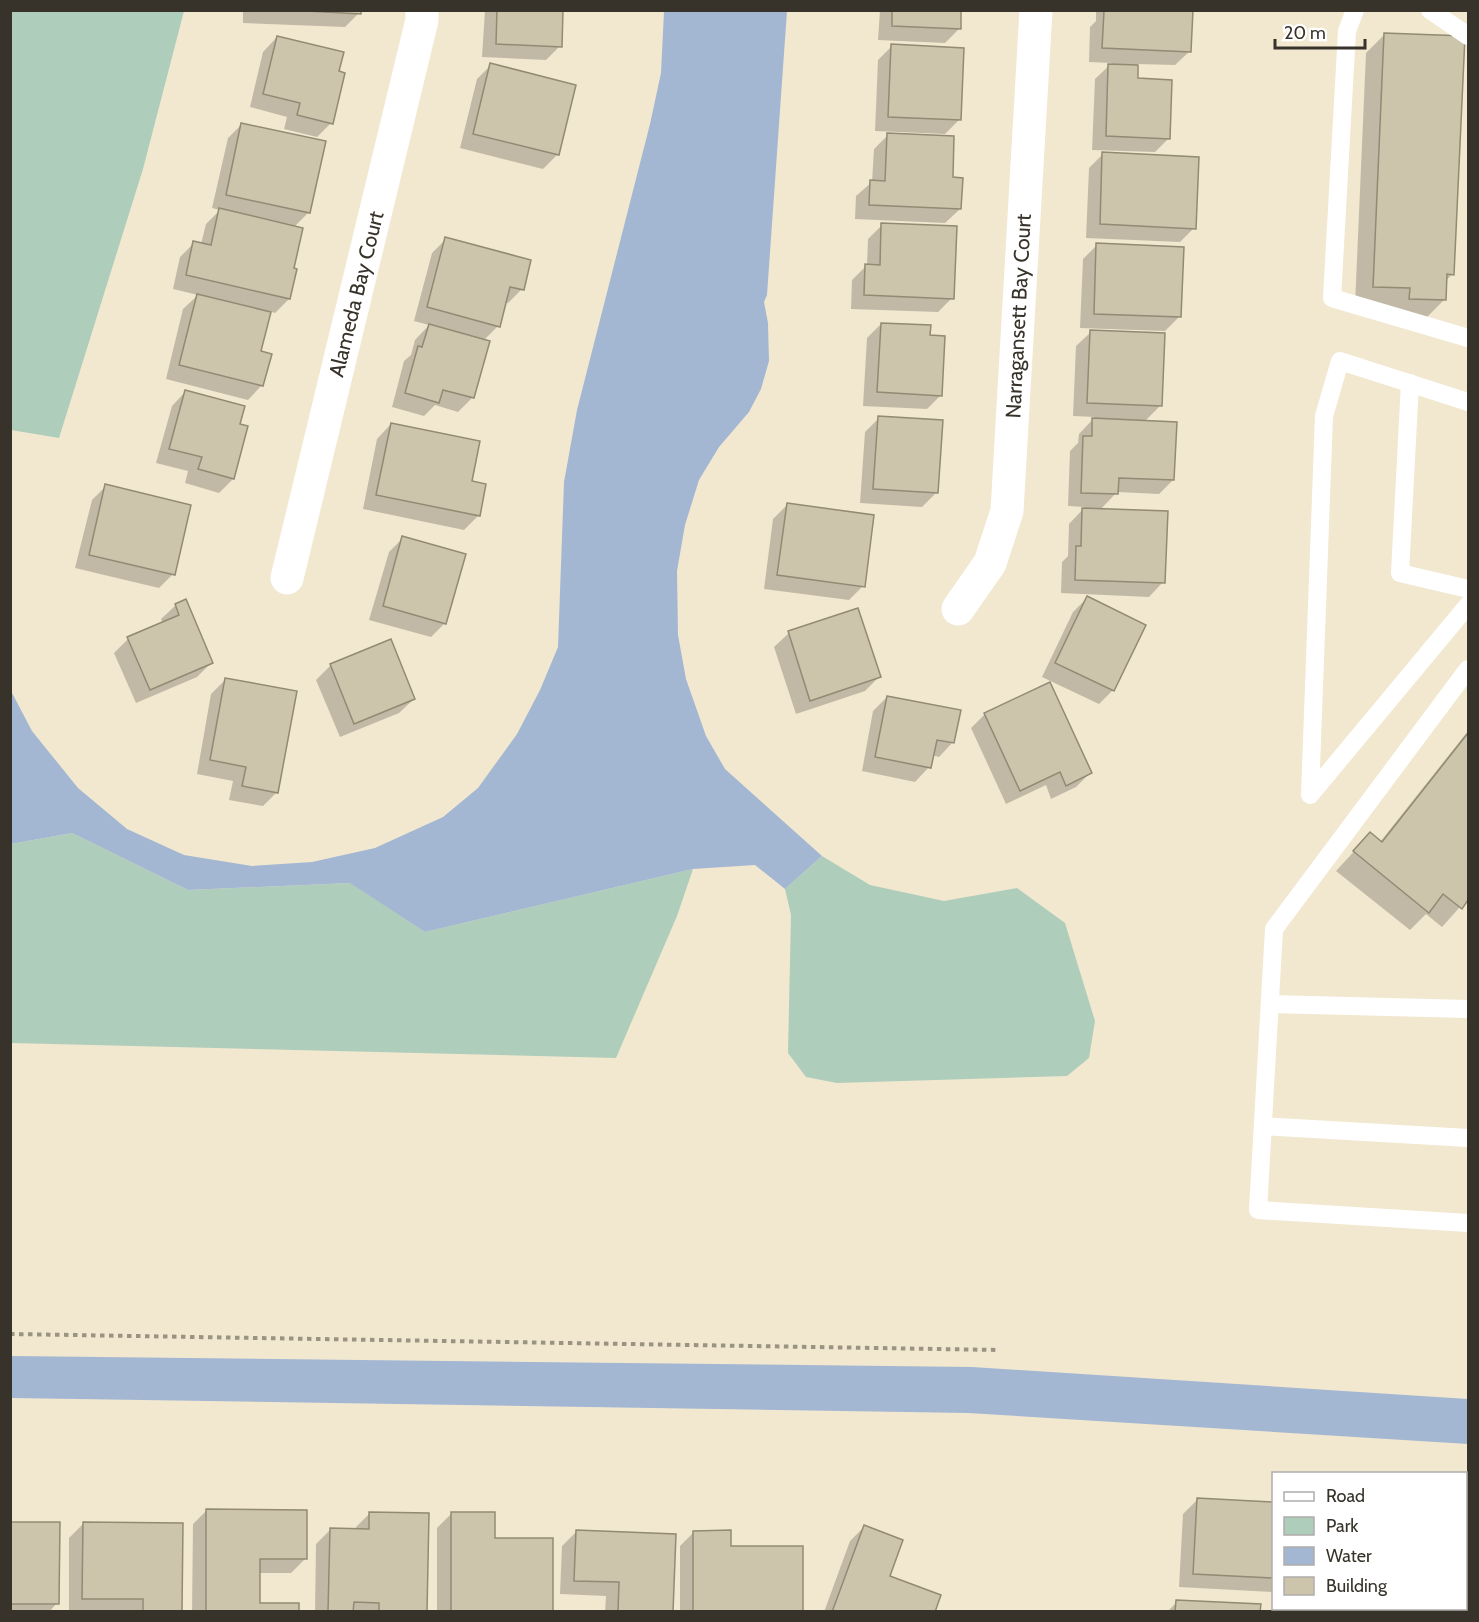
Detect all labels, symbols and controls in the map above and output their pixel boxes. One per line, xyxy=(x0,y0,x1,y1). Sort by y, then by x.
scale bar xyxy=(1275,12,1365,50)
text: 20 m xyxy=(1284,22,1326,44)
street label: Alameda Bay Court xyxy=(323,209,389,379)
street label: Narragansett Bay Court xyxy=(1000,213,1036,419)
legend xyxy=(1272,1472,1467,1610)
text: Road xyxy=(1326,1485,1365,1507)
text: Park xyxy=(1326,1515,1359,1537)
text: Water xyxy=(1326,1545,1372,1567)
text: Building xyxy=(1326,1575,1388,1597)

